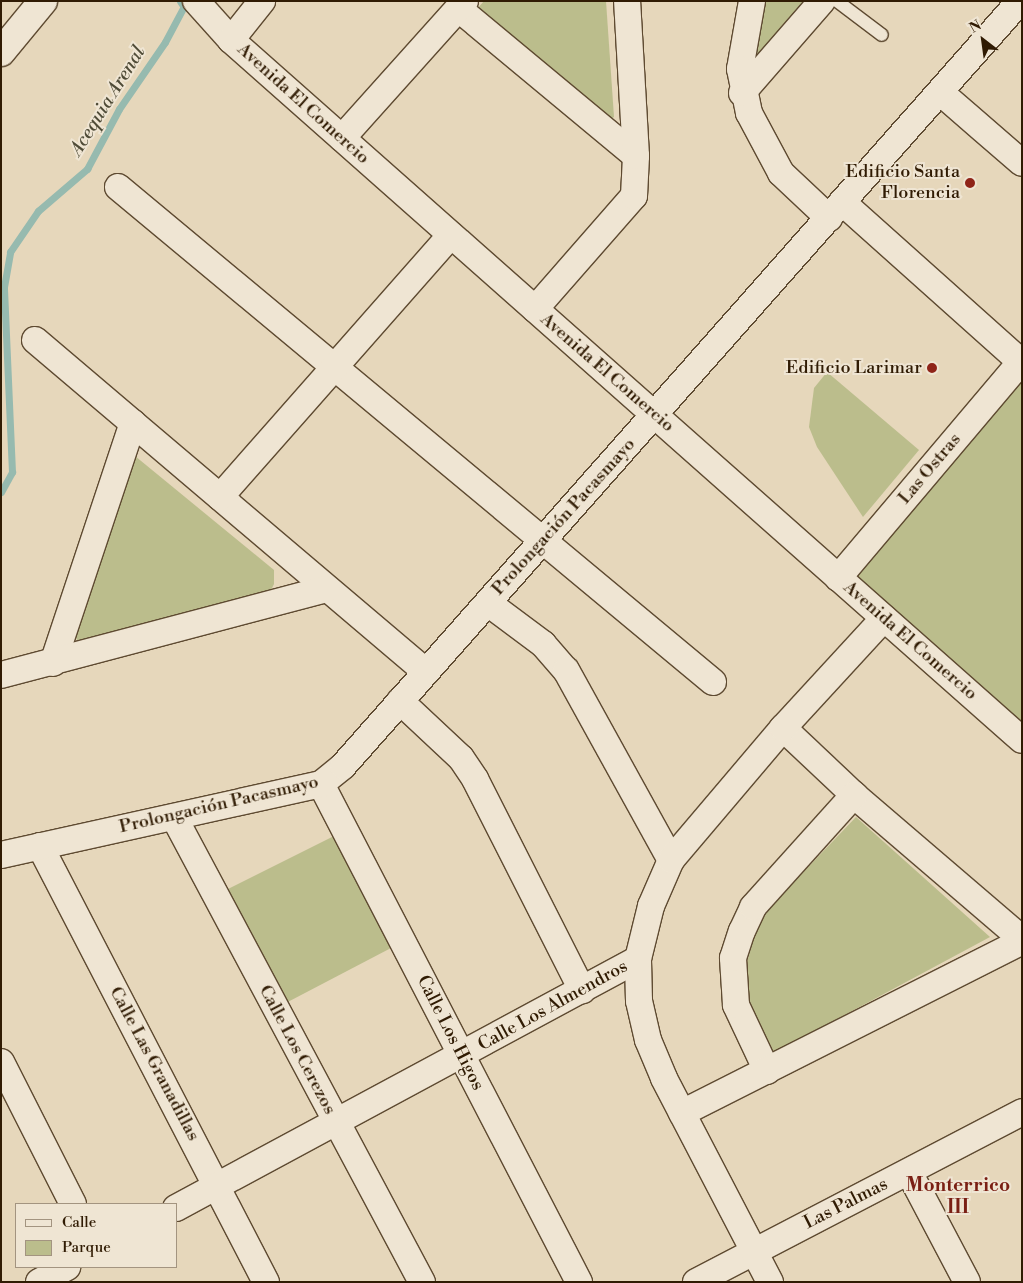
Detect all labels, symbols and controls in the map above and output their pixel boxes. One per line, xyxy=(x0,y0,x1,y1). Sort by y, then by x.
north arrow xyxy=(958,15,1008,65)
text: N xyxy=(966,16,985,38)
street label: Avenida El Comercio xyxy=(232,39,374,169)
water label: Acequia Arenal xyxy=(65,42,151,160)
place label: Edificio Santa Florencia xyxy=(846,162,960,204)
marker: Edificio Santa Florencia xyxy=(964,177,976,189)
street label: Avenida El Comercio xyxy=(536,309,678,437)
place label: Edificio Larimar xyxy=(786,357,922,379)
marker: Edificio Larimar xyxy=(926,362,938,374)
street label: Las Ostras xyxy=(894,429,966,509)
street label: Prolongación Pacasmayo xyxy=(488,434,640,600)
street label: Avenida El Comercio xyxy=(839,577,981,705)
street label: Prolongación Pacasmayo xyxy=(117,772,321,838)
street label: Calle Los Almendros xyxy=(474,956,632,1056)
street label: Calle Los Higos xyxy=(412,972,488,1094)
street label: Calle Los Cerezos xyxy=(254,982,340,1118)
street label: Calle Las Granadillas xyxy=(104,983,204,1145)
street label: Las Palmas xyxy=(800,1174,892,1234)
district label: Monterrico III xyxy=(906,1175,1010,1219)
legend xyxy=(15,1203,178,1268)
text: Calle xyxy=(62,1213,96,1232)
text: Parque xyxy=(62,1238,111,1257)

